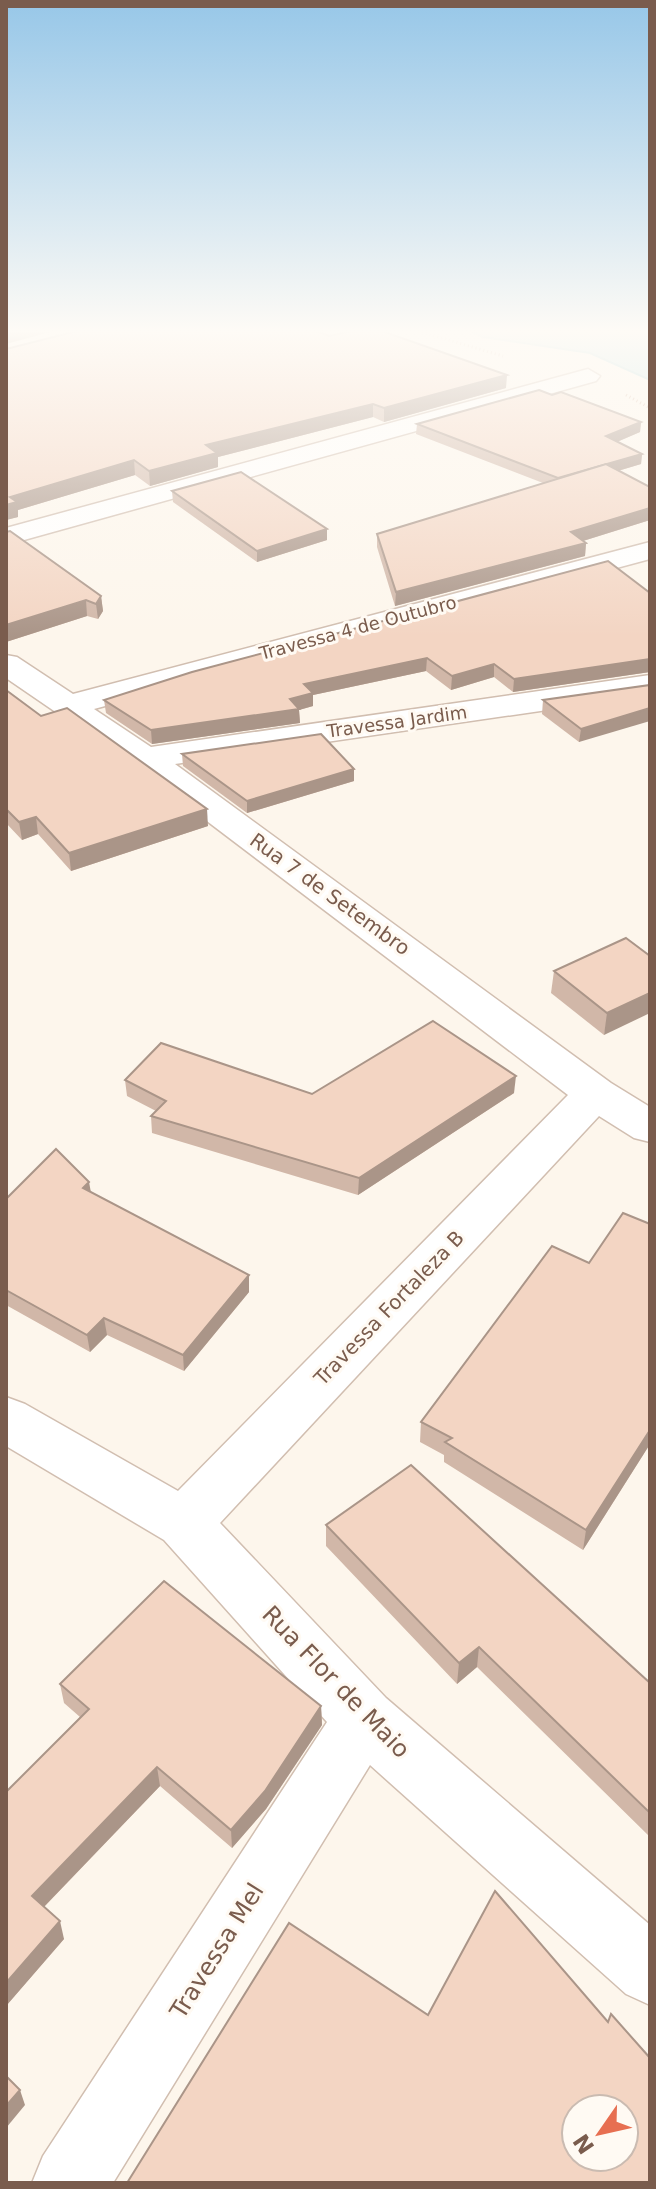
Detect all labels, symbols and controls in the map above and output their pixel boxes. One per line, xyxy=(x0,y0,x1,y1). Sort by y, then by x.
street label: Travessa 4 de Outubro xyxy=(256,591,459,664)
street label: Travessa Jardim xyxy=(324,701,468,742)
street label: Rua 7 de Setembro xyxy=(245,828,415,960)
street label: Travessa Fortaleza B xyxy=(308,1226,469,1391)
street label: Rua Flor de Maio xyxy=(256,1600,416,1764)
street label: Travessa Mel xyxy=(164,1878,270,2025)
north arrow xyxy=(560,2093,640,2173)
text: N xyxy=(568,2129,599,2159)

